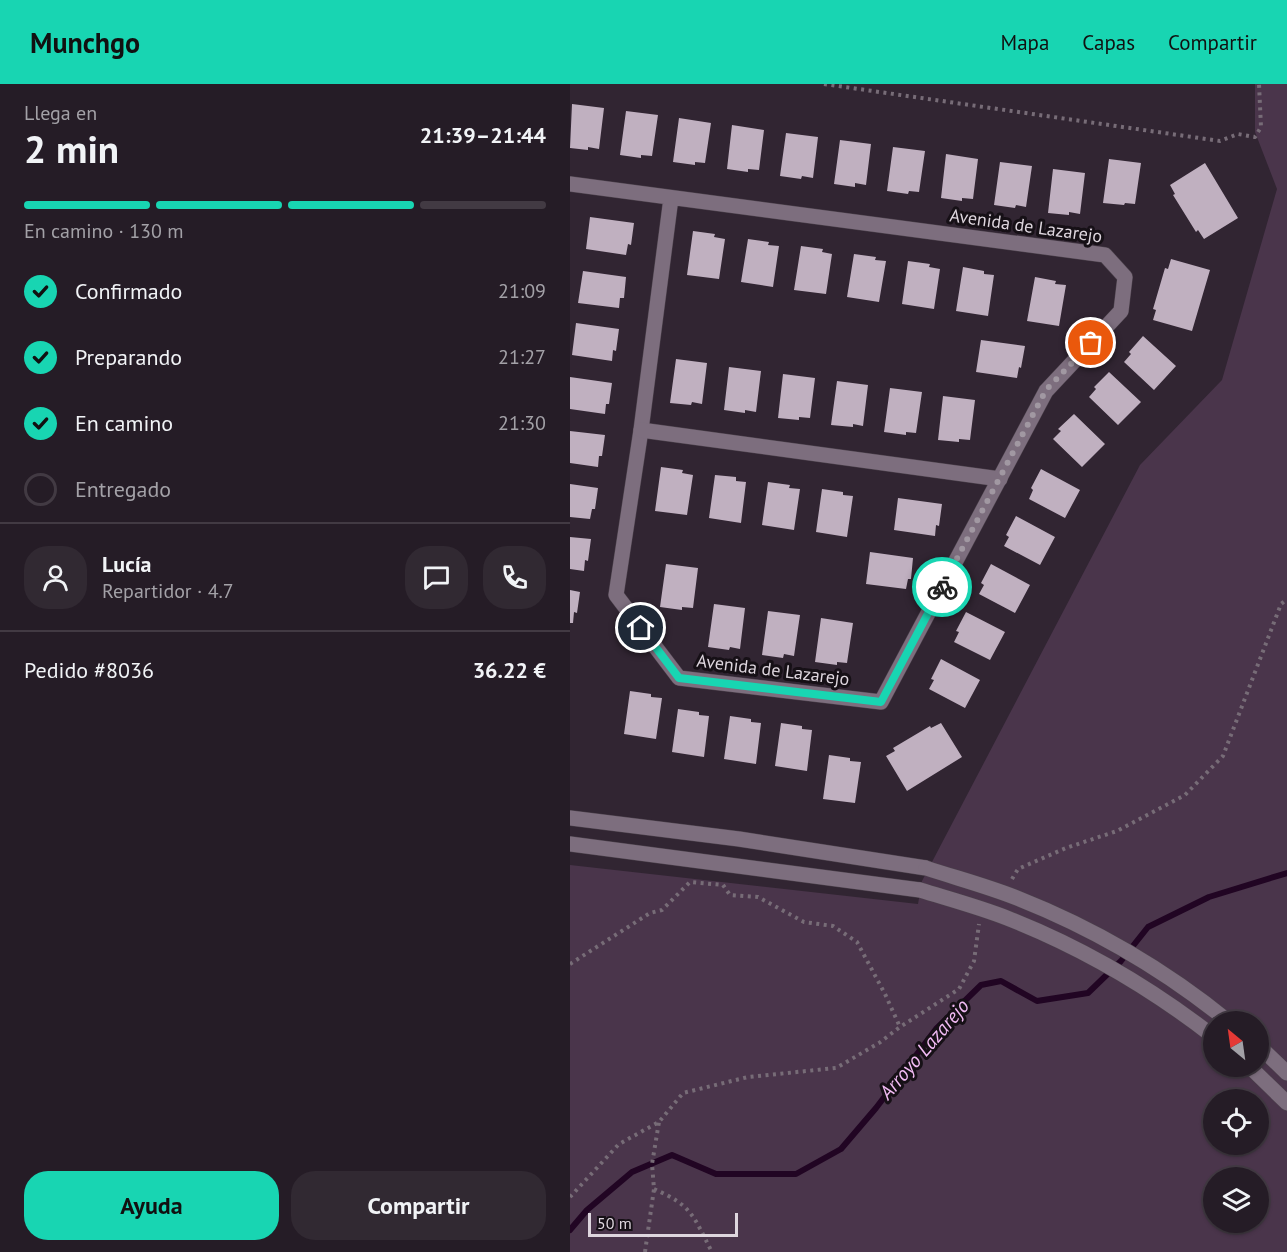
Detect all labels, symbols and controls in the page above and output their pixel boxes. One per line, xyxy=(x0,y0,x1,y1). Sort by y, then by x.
text: Munchgo xyxy=(30,24,140,61)
text: Mapa xyxy=(1001,29,1049,56)
text: Capas xyxy=(1082,29,1135,56)
text: Compartir xyxy=(1168,29,1257,56)
text: Llega en xyxy=(24,100,97,126)
text: 21:39–21:44 xyxy=(420,121,546,149)
text: 2 min xyxy=(24,123,119,174)
street label: Avenida de Lazarejo xyxy=(948,203,1104,248)
text: En camino · 130 m xyxy=(24,218,184,244)
icon: check xyxy=(24,275,57,308)
text: Confirmado xyxy=(75,277,182,305)
text: 21:09 xyxy=(498,278,546,304)
pin xyxy=(1065,317,1116,368)
icon: bag xyxy=(1074,326,1107,359)
icon: check xyxy=(24,341,57,374)
text: Preparando xyxy=(75,343,182,371)
text: 21:27 xyxy=(498,344,546,370)
icon: check xyxy=(24,407,57,440)
text: En camino xyxy=(75,409,173,437)
text: 21:30 xyxy=(498,410,546,436)
text: Entregado xyxy=(75,475,171,503)
button: person xyxy=(24,546,87,609)
button: chat xyxy=(405,546,468,609)
button: phone xyxy=(483,546,546,609)
text: Lucía xyxy=(102,550,152,578)
courier xyxy=(912,557,972,617)
icon: bike xyxy=(926,571,959,604)
text: Repartidor · 4.7 xyxy=(102,578,234,604)
pin xyxy=(615,602,666,653)
icon: home xyxy=(624,611,657,644)
street label: Avenida de Lazarejo xyxy=(695,649,851,690)
text: Pedido #8036 xyxy=(24,656,154,684)
text: 36.22 € xyxy=(473,656,546,684)
water label: Arroyo Lazarejo xyxy=(872,993,975,1106)
north arrow xyxy=(1203,1011,1269,1077)
map controls xyxy=(1203,1011,1269,1233)
button: locate xyxy=(1203,1089,1269,1155)
button: layers xyxy=(1203,1167,1269,1233)
button: Ayuda xyxy=(24,1171,279,1240)
button: Compartir xyxy=(291,1171,546,1240)
scale bar xyxy=(588,1210,738,1238)
text: 50 m xyxy=(597,1213,632,1233)

